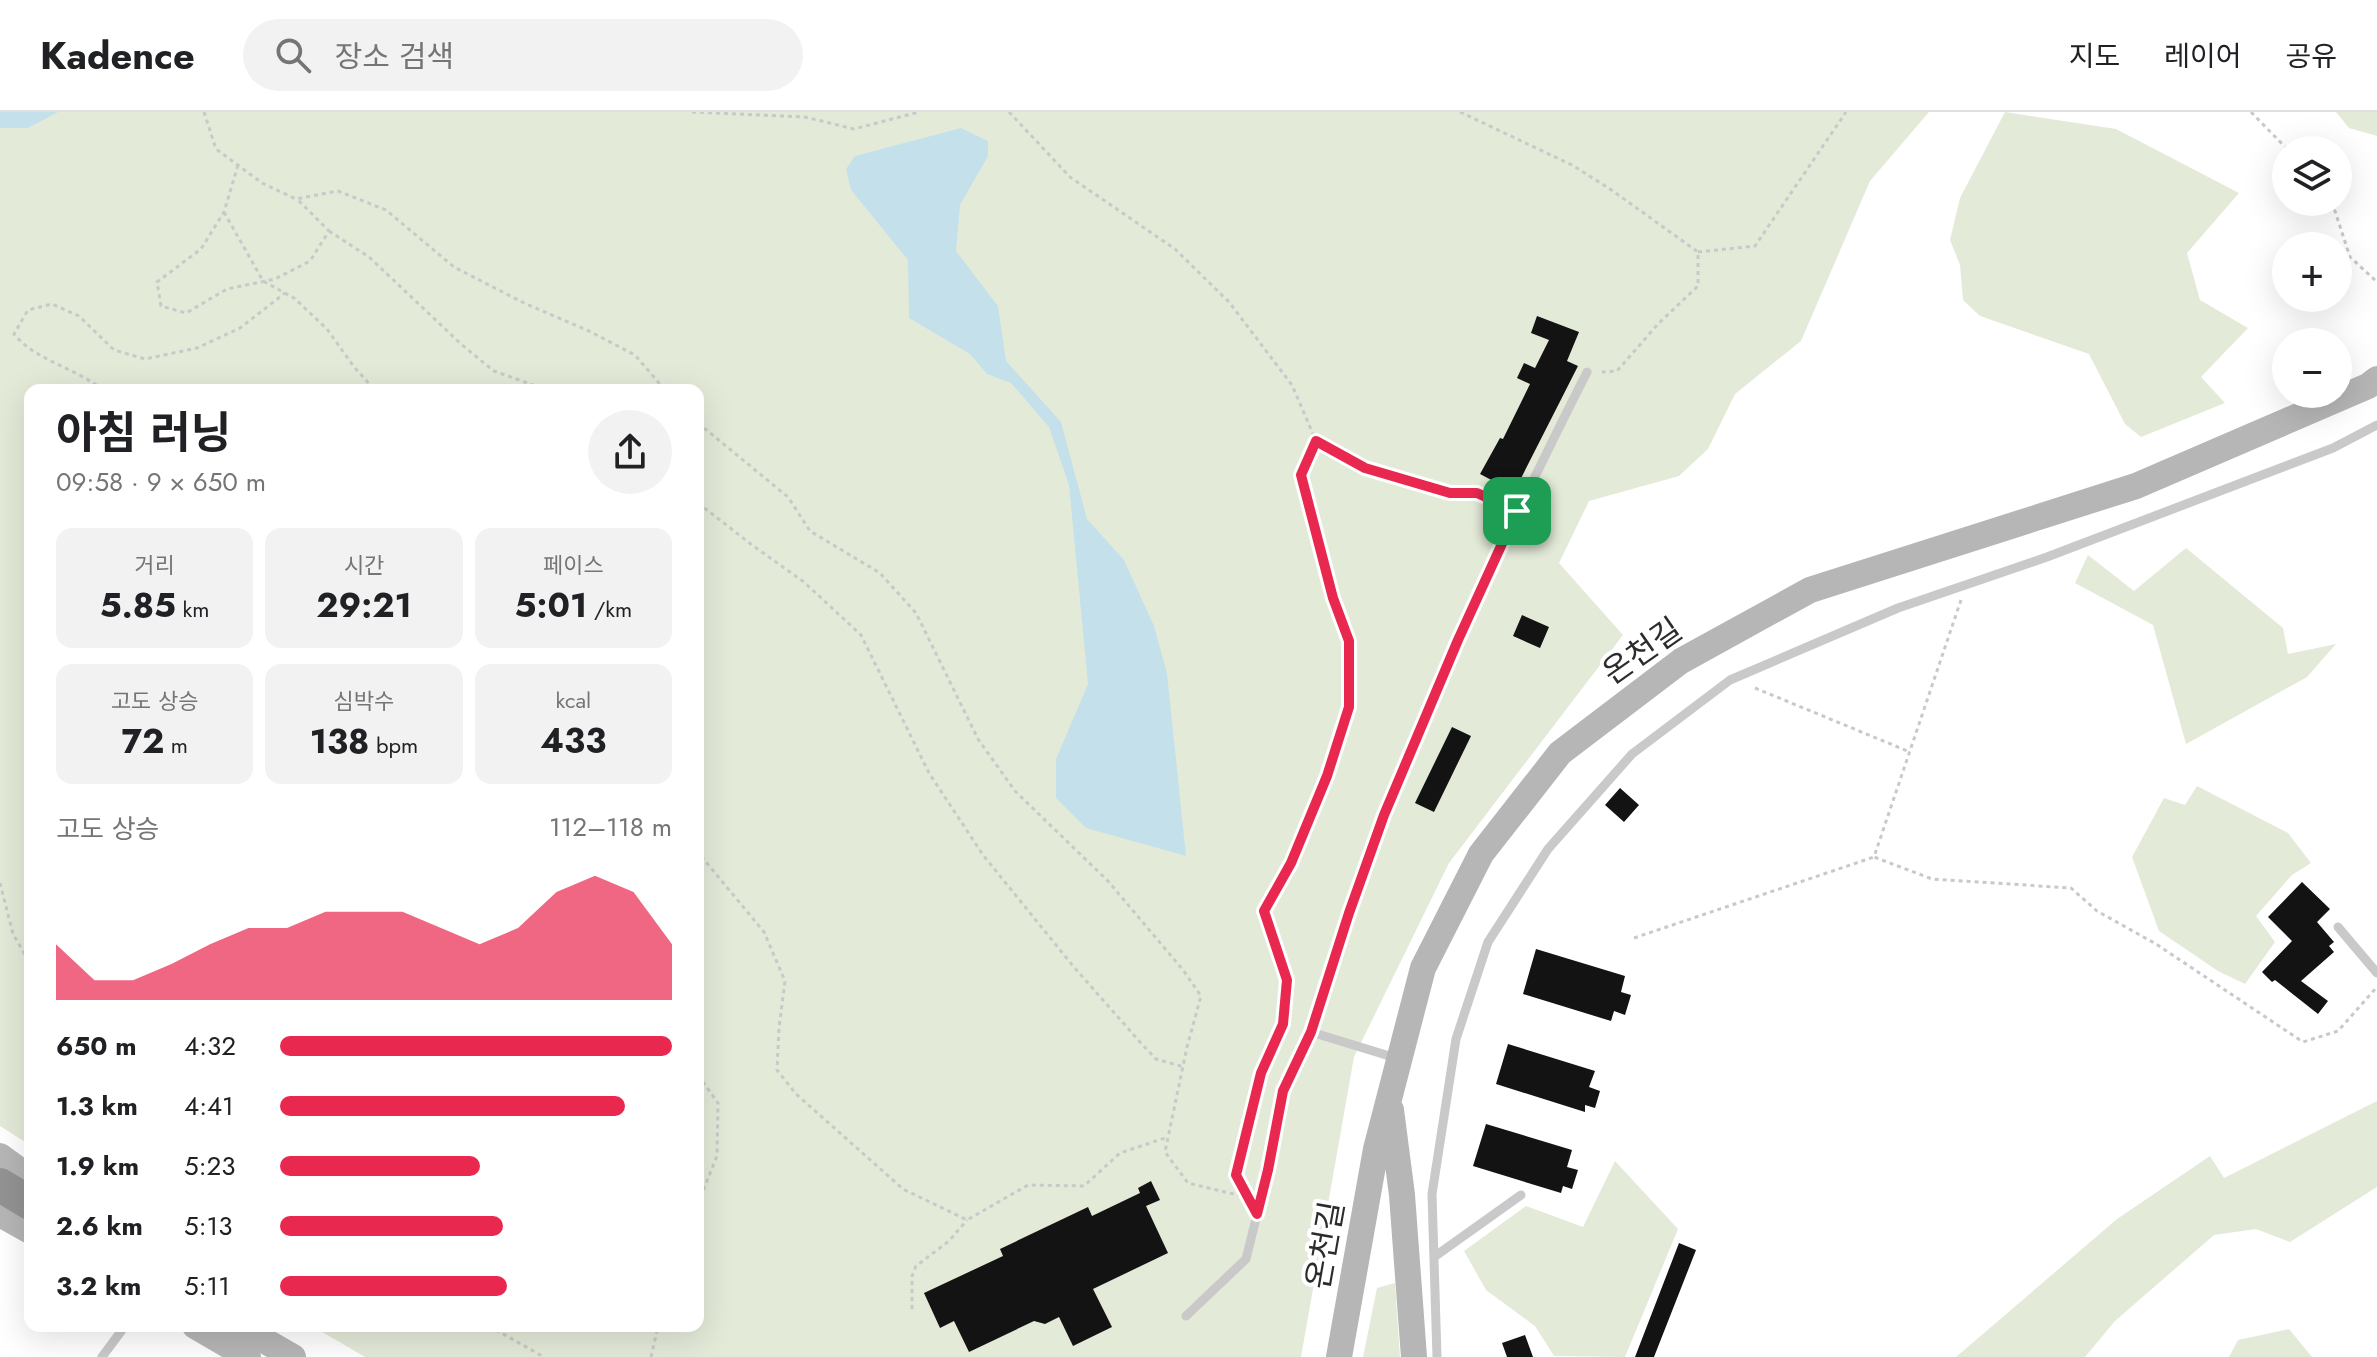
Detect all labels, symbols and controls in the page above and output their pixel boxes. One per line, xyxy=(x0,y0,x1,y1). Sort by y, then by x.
search box xyxy=(243,19,803,91)
text: Kadence xyxy=(40,28,195,83)
icon: search xyxy=(271,33,315,77)
text: 장소 검색 xyxy=(335,35,454,78)
text: 지도 xyxy=(2069,36,2120,77)
text: 레이어 xyxy=(2164,36,2241,77)
text: 공유 xyxy=(2285,36,2337,77)
map controls xyxy=(2272,136,2352,408)
button: layers xyxy=(2272,136,2352,216)
button: + xyxy=(2272,232,2352,312)
button: − xyxy=(2272,328,2352,408)
text: 아침 러닝 xyxy=(56,401,231,465)
button: share xyxy=(588,410,672,494)
text: 09:58 · 9 × 650 m xyxy=(56,463,266,501)
pin xyxy=(1483,477,1551,545)
icon: arrive xyxy=(1495,489,1539,533)
text: 거리 xyxy=(134,549,175,581)
text: 시간 xyxy=(344,549,384,581)
text: 페이스 xyxy=(543,549,604,581)
text: 5.85 xyxy=(100,581,176,630)
text: 29:21 xyxy=(316,581,412,630)
text: 5:01 xyxy=(515,581,587,630)
text: km xyxy=(176,593,209,625)
text: /km xyxy=(587,593,632,625)
street label: 온천길 xyxy=(1593,607,1691,695)
text: kcal xyxy=(556,684,591,716)
text: 고도 상승 xyxy=(111,685,198,717)
text: 심박수 xyxy=(334,685,394,717)
text: 433 xyxy=(540,716,606,765)
text: 72 xyxy=(121,717,164,766)
text: 138 xyxy=(310,717,369,766)
text: m xyxy=(164,729,188,761)
text: bpm xyxy=(369,729,418,761)
text: 112–118 m xyxy=(549,808,672,846)
text: 고도 상승 xyxy=(56,810,159,848)
text: 650 m xyxy=(56,1027,137,1065)
text: 4:32 xyxy=(184,1027,236,1065)
text: 1.3 km xyxy=(56,1087,138,1125)
text: 4:41 xyxy=(184,1087,234,1125)
text: 1.9 km xyxy=(56,1147,139,1185)
text: 5:23 xyxy=(184,1147,235,1185)
street label: 온천길 xyxy=(1295,1198,1355,1292)
text: 2.6 km xyxy=(56,1207,143,1245)
text: 5:13 xyxy=(184,1207,232,1245)
text: 3.2 km xyxy=(56,1267,141,1305)
text: 5:11 xyxy=(184,1267,230,1305)

